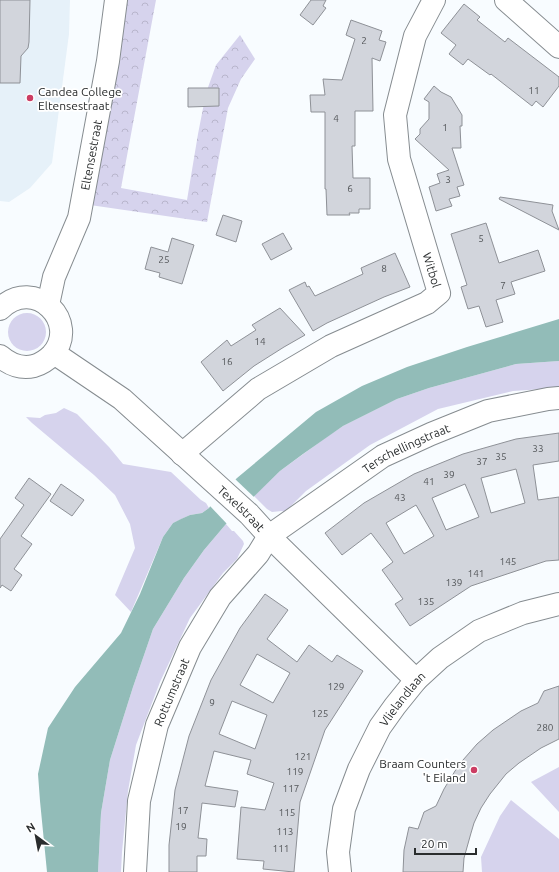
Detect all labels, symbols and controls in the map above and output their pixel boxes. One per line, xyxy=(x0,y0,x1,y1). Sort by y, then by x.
house number: 2 xyxy=(361,35,367,46)
place label: Candea College Eltensestraat xyxy=(38,85,122,112)
house number: 11 xyxy=(528,85,540,96)
marker: Candea College Eltensestraat xyxy=(25,93,35,103)
house number: 4 xyxy=(333,113,339,124)
street label: Eltensestraat xyxy=(78,118,104,191)
house number: 1 xyxy=(442,122,448,133)
house number: 3 xyxy=(445,174,451,185)
house number: 6 xyxy=(347,183,353,194)
house number: 5 xyxy=(478,233,484,244)
street label: Witbol xyxy=(420,251,444,289)
house number: 25 xyxy=(158,254,170,265)
house number: 8 xyxy=(381,263,387,274)
house number: 7 xyxy=(500,280,506,291)
house number: 14 xyxy=(254,336,266,347)
house number: 16 xyxy=(221,356,233,367)
street label: Terschellingstraat xyxy=(360,421,452,475)
house number: 33 xyxy=(532,443,544,454)
house number: 35 xyxy=(495,451,507,462)
house number: 37 xyxy=(476,456,488,467)
house number: 39 xyxy=(443,469,455,480)
house number: 41 xyxy=(423,476,435,487)
street label: Texelstraat xyxy=(215,483,268,534)
house number: 43 xyxy=(394,492,406,503)
house number: 145 xyxy=(500,556,516,567)
house number: 141 xyxy=(468,568,484,579)
house number: 139 xyxy=(446,577,462,588)
house number: 135 xyxy=(418,596,434,607)
street label: Rottumstraat xyxy=(151,656,191,728)
street label: Vlielandlaan xyxy=(376,669,427,728)
house number: 129 xyxy=(328,681,344,692)
house number: 9 xyxy=(209,697,215,708)
house number: 125 xyxy=(312,708,328,719)
house number: 280 xyxy=(537,722,554,733)
house number: 121 xyxy=(295,751,311,762)
place label: Braam Counters 't Eiland xyxy=(379,757,466,784)
marker: Braam Counters 't Eiland xyxy=(469,765,479,775)
house number: 119 xyxy=(287,766,303,777)
house number: 117 xyxy=(283,783,299,794)
house number: 17 xyxy=(177,805,189,816)
house number: 115 xyxy=(279,807,295,818)
north arrow xyxy=(16,816,56,856)
text: N xyxy=(24,820,37,835)
house number: 19 xyxy=(175,821,187,832)
house number: 113 xyxy=(277,826,293,837)
scale bar xyxy=(415,830,476,856)
text: 20 m xyxy=(421,837,448,850)
house number: 111 xyxy=(273,843,289,854)

